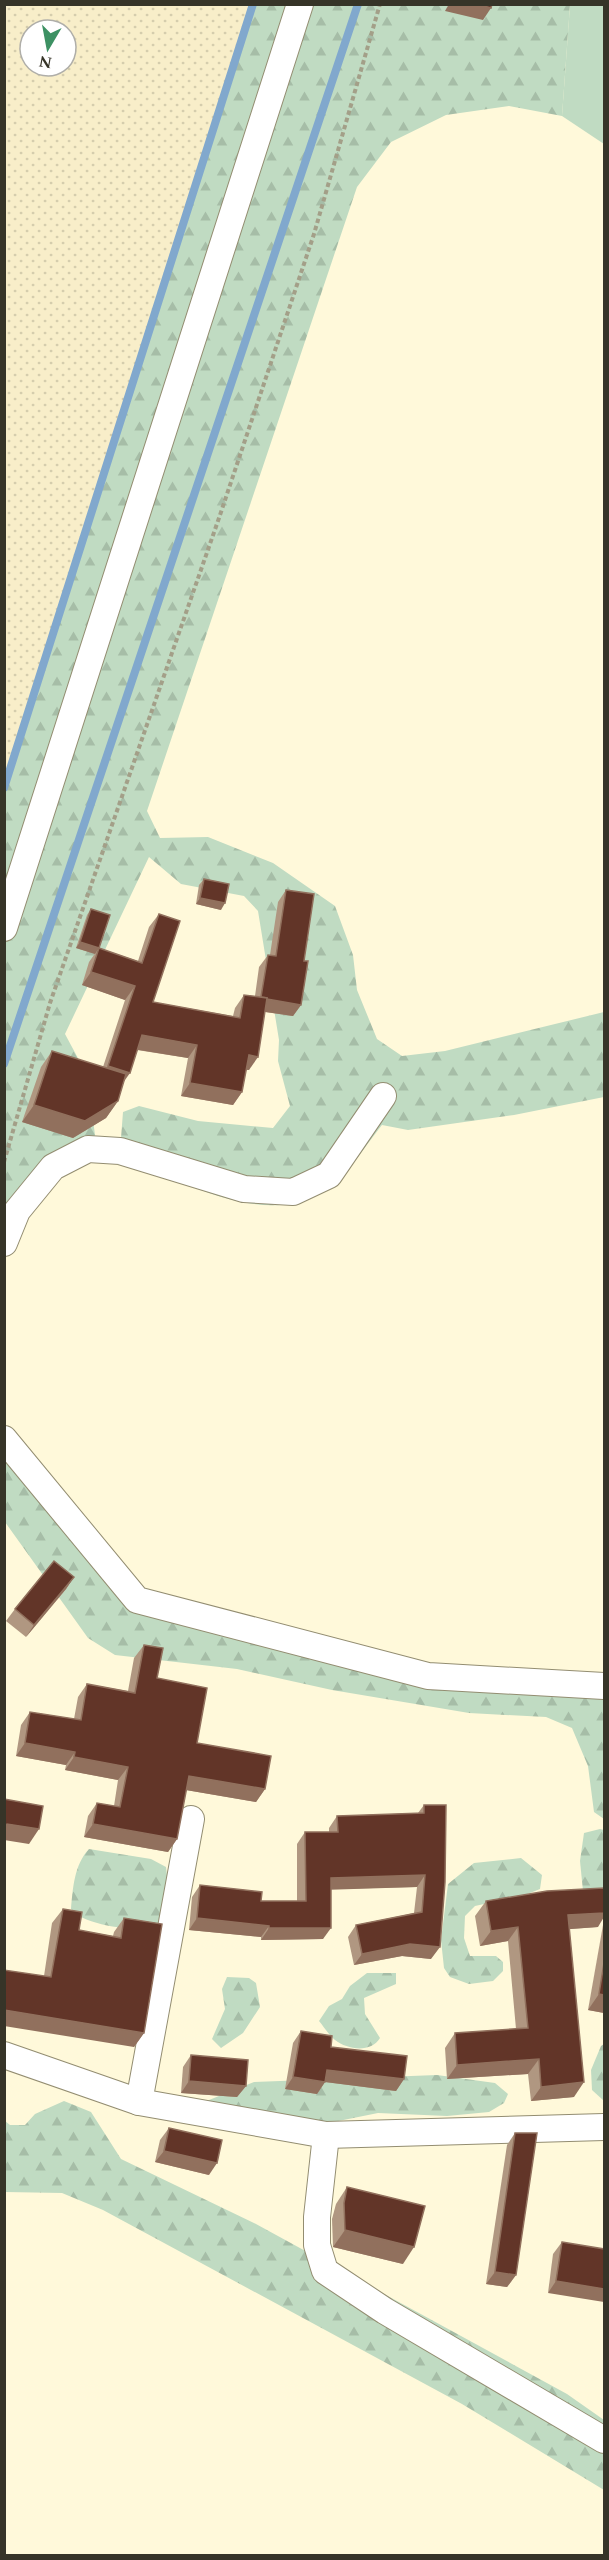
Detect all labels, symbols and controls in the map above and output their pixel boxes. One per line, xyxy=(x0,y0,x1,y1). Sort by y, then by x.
north arrow xyxy=(18,18,78,78)
text: N xyxy=(37,49,54,75)

